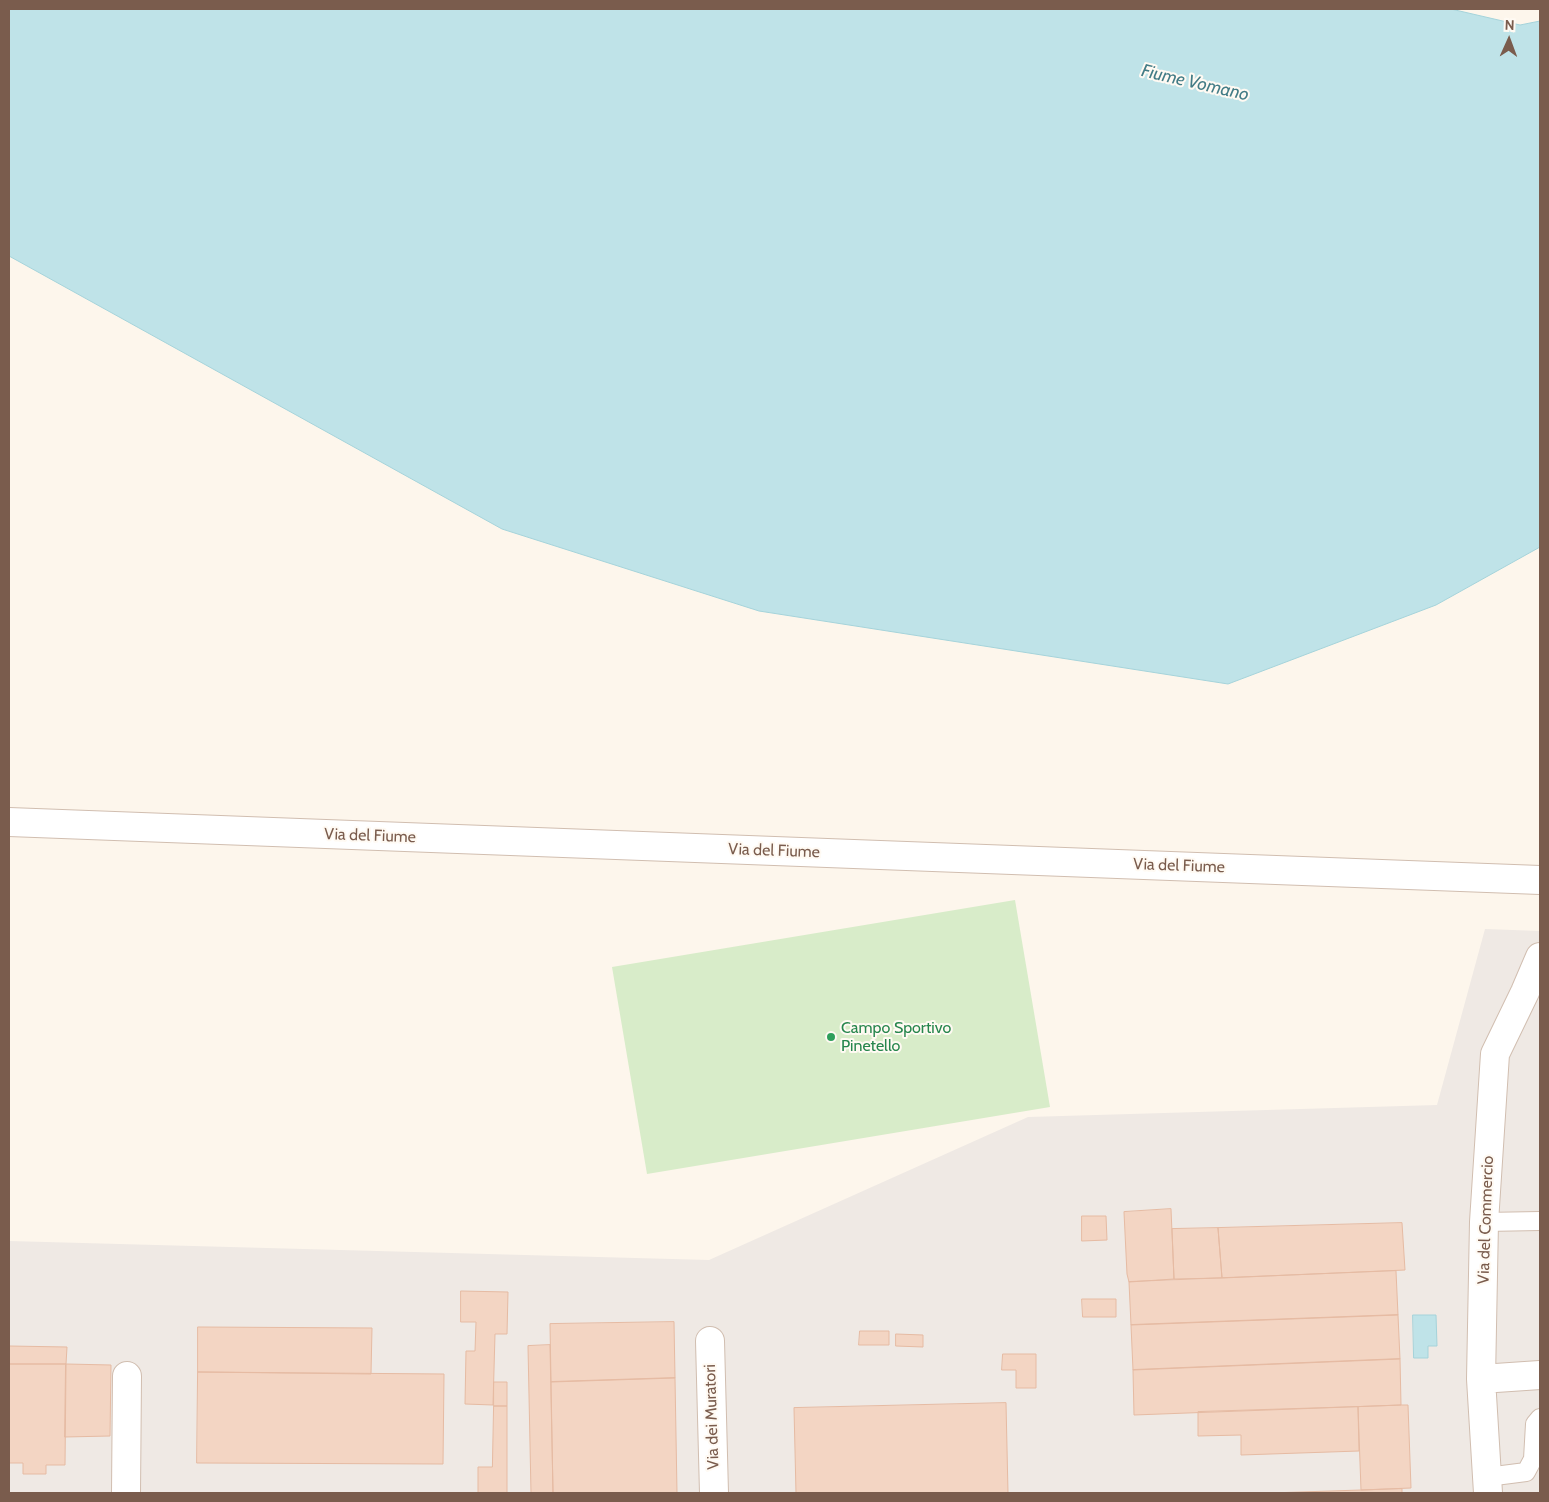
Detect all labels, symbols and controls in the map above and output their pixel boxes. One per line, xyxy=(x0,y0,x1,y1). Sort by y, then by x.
north arrow xyxy=(1484,15,1534,65)
text: N xyxy=(1504,16,1515,34)
water label: Fiume Vomano xyxy=(1139,60,1251,106)
street label: Via del Fiume xyxy=(324,825,416,847)
street label: Via del Fiume xyxy=(728,840,820,862)
street label: Via del Fiume xyxy=(1133,855,1225,877)
place label: Campo Sportivo Pinetello xyxy=(841,1018,951,1056)
marker: Campo Sportivo Pinetello xyxy=(825,1031,837,1043)
street label: Via del Commercio xyxy=(1474,1155,1498,1285)
street label: Via dei Muratori xyxy=(701,1364,723,1470)

